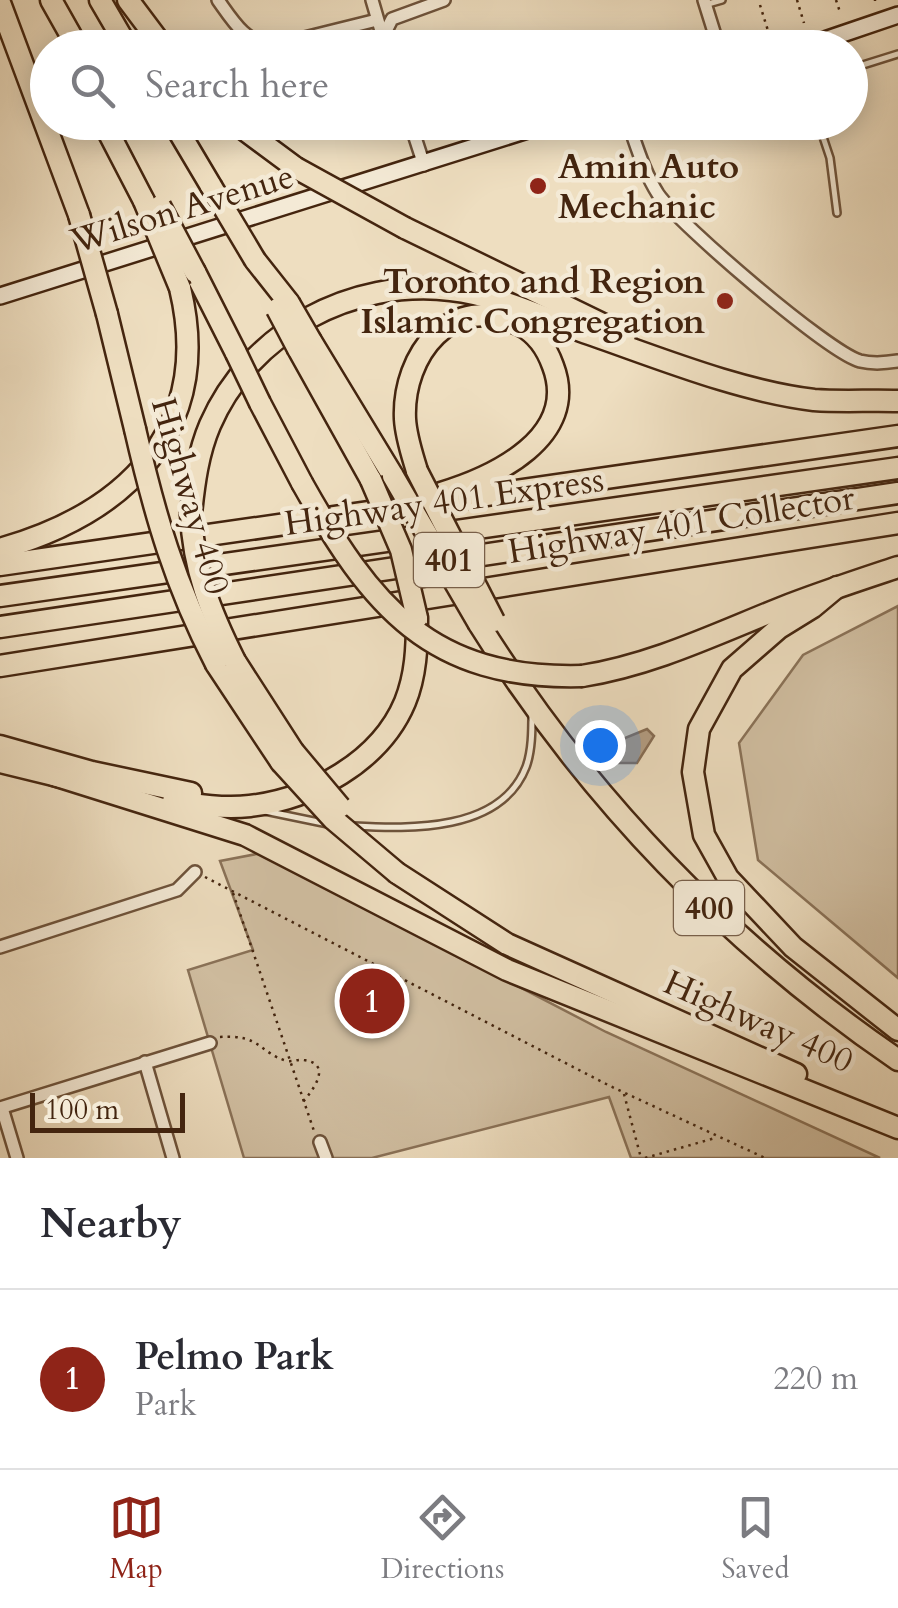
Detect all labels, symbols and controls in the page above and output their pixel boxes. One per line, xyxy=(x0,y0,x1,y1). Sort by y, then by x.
search box xyxy=(30,30,868,140)
icon: search xyxy=(65,58,120,113)
text: Search here xyxy=(145,59,329,111)
place label: Amin Auto Mechanic xyxy=(558,143,739,231)
street label: Wilson Avenue xyxy=(64,152,300,266)
marker: Amin Auto Mechanic xyxy=(527,175,549,197)
place label: Toronto and Region Islamic Congregation xyxy=(360,258,705,346)
marker: Toronto and Region Islamic Congregation xyxy=(714,290,736,312)
street label: Highway 400 xyxy=(139,392,241,600)
street label: Highway 401 Express xyxy=(281,456,607,548)
street label: Highway 401 Collector xyxy=(504,474,858,576)
road number: 401 xyxy=(414,533,484,587)
your location xyxy=(575,720,626,771)
road number: 400 xyxy=(674,881,744,935)
street label: Highway 400 xyxy=(656,959,861,1085)
pin: 1 xyxy=(340,964,404,1038)
scale bar xyxy=(30,1088,185,1132)
text: 100 m xyxy=(45,1091,119,1129)
text: Nearby xyxy=(40,1195,182,1252)
text: Pelmo Park xyxy=(135,1331,334,1383)
text: 1 xyxy=(64,1357,81,1401)
text: 220 m xyxy=(773,1357,858,1401)
text: Park xyxy=(135,1383,197,1427)
tab: Map xyxy=(109,1490,164,1588)
tab: Directions xyxy=(381,1490,504,1588)
tab: Saved xyxy=(721,1490,789,1588)

